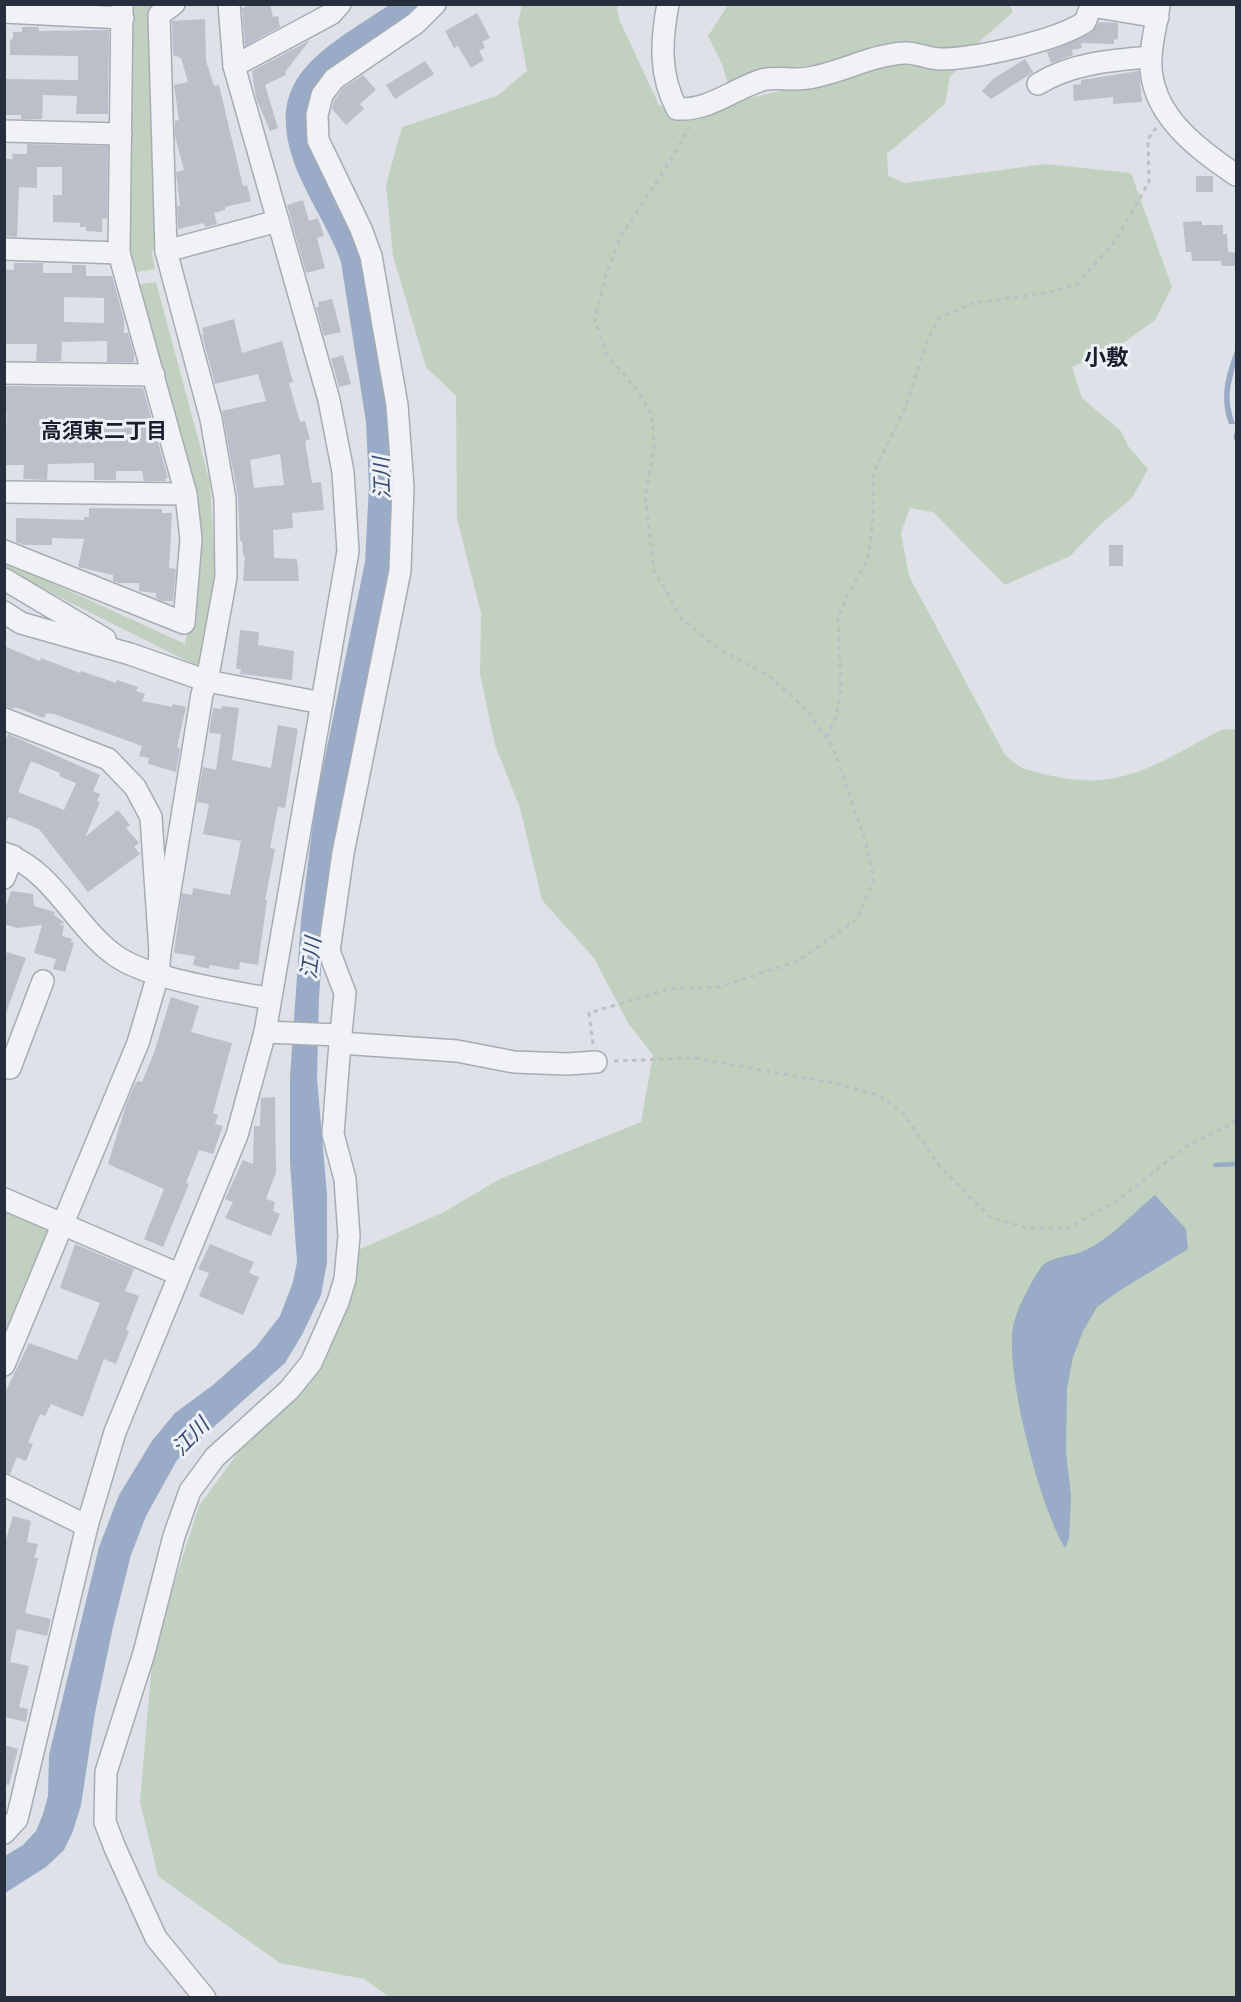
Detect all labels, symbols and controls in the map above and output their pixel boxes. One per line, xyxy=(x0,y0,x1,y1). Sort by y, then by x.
district label: 小敷 xyxy=(1084,342,1128,371)
district label: 高須東二丁目 xyxy=(41,416,167,444)
water label: 江川 xyxy=(366,455,396,499)
water label: 江川 xyxy=(294,933,327,981)
water label: 江川 xyxy=(165,1410,216,1461)

